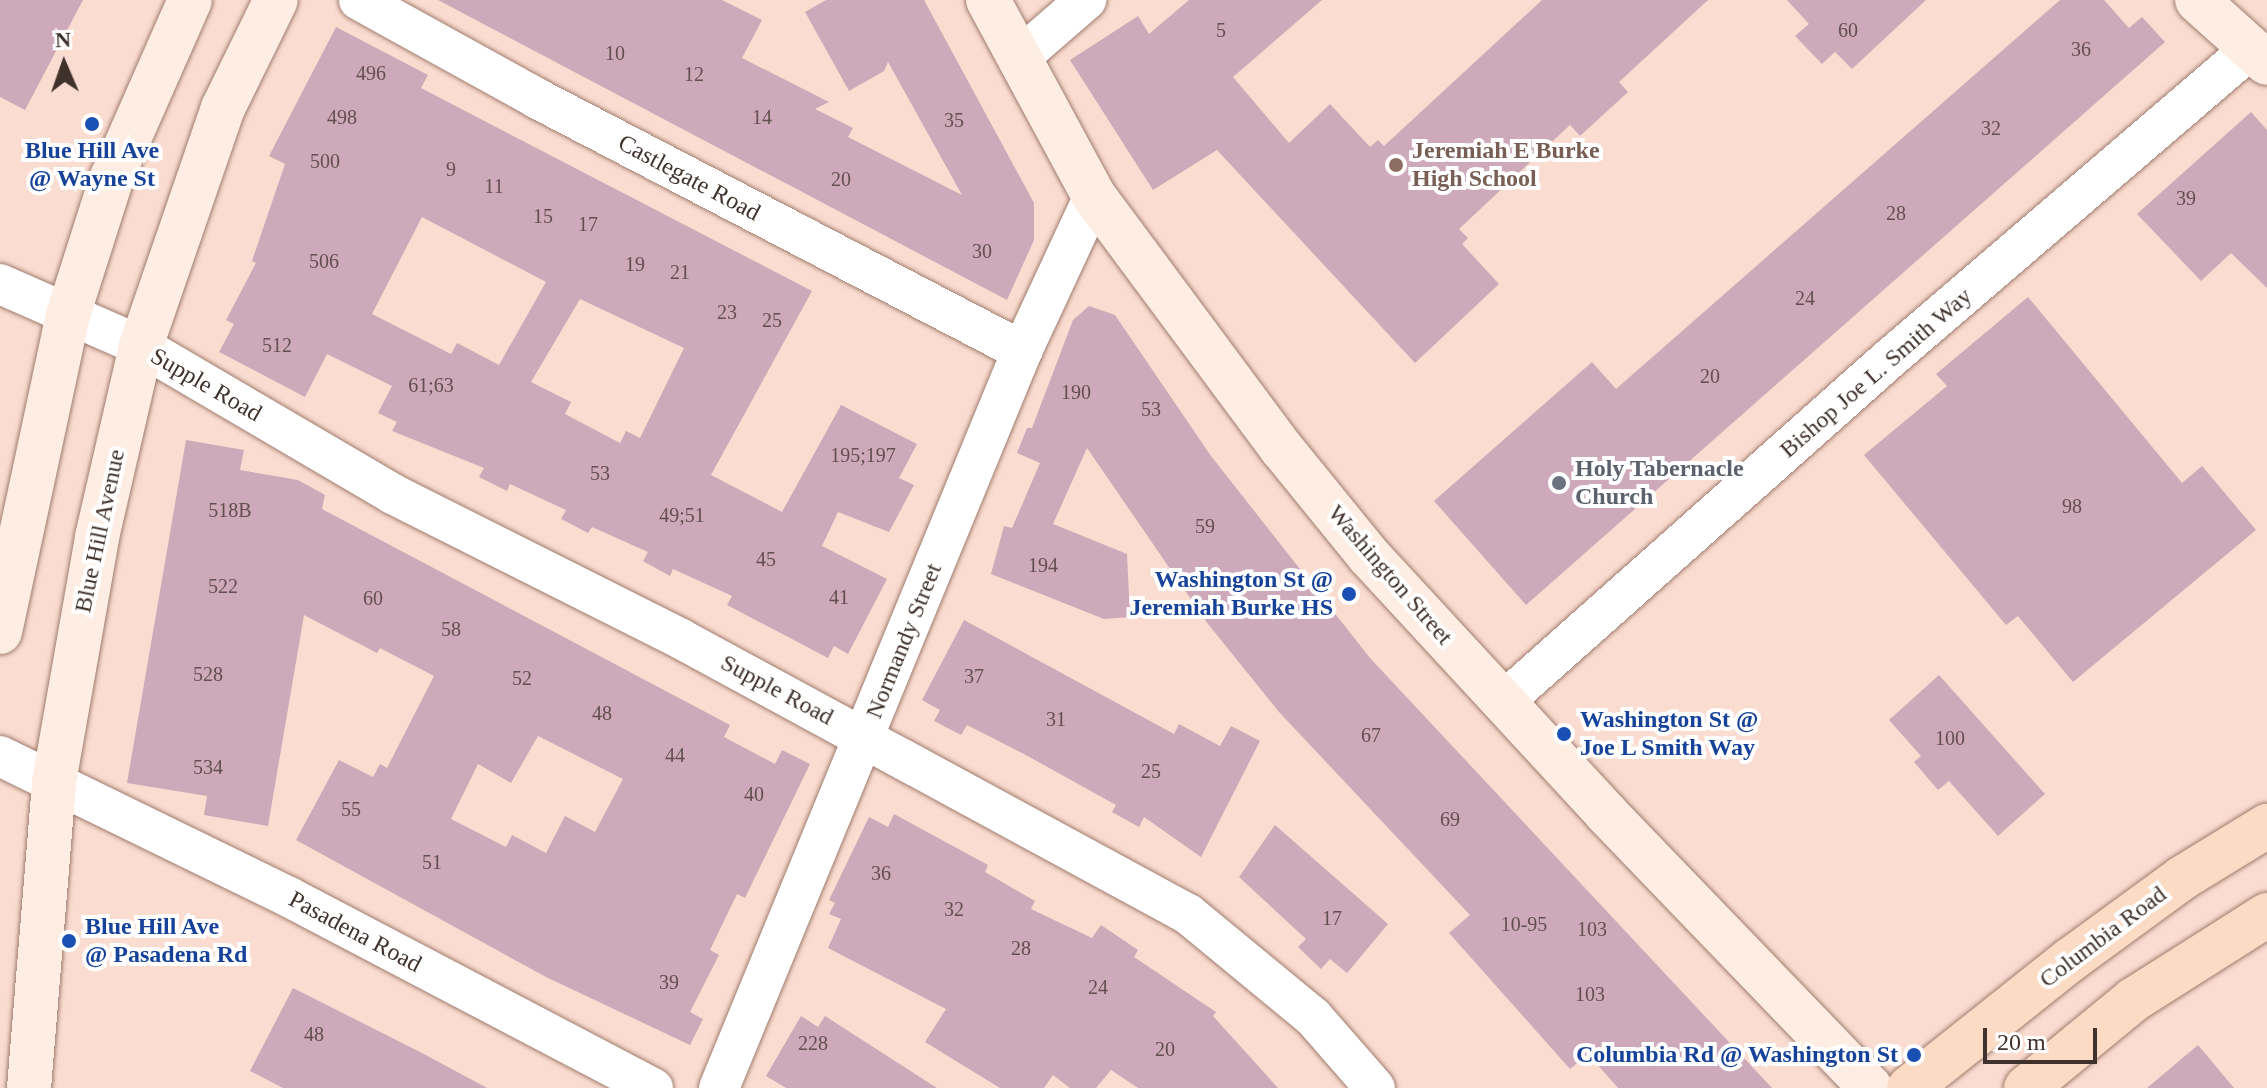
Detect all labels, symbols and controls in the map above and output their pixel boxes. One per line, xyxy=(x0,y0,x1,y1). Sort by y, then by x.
house number: 5 xyxy=(1216,18,1226,42)
house number: 60 xyxy=(1838,18,1858,42)
north arrow xyxy=(24,24,104,104)
text: N xyxy=(55,27,72,52)
house number: 36 xyxy=(2071,37,2091,61)
house number: 10 xyxy=(605,41,625,65)
house number: 496 xyxy=(356,61,386,85)
house number: 12 xyxy=(684,62,704,86)
house number: 498 xyxy=(327,105,357,129)
house number: 14 xyxy=(752,105,772,129)
house number: 35 xyxy=(944,108,964,132)
marker: Blue Hill Ave @ Wayne St xyxy=(83,115,101,133)
house number: 32 xyxy=(1981,116,2001,140)
street label: Castlegate Road xyxy=(613,129,765,227)
place label: Blue Hill Ave @ Wayne St xyxy=(24,137,160,193)
place label: Jeremiah E Burke High School xyxy=(1412,137,1600,193)
house number: 500 xyxy=(310,149,340,173)
marker: Jeremiah E Burke High School xyxy=(1387,156,1405,174)
house number: 9 xyxy=(446,157,456,181)
house number: 20 xyxy=(831,167,851,191)
house number: 11 xyxy=(484,174,504,198)
house number: 39 xyxy=(2176,186,2196,210)
house number: 28 xyxy=(1886,201,1906,225)
house number: 15 xyxy=(533,204,553,228)
house number: 17 xyxy=(578,212,598,236)
house number: 30 xyxy=(972,239,992,263)
house number: 506 xyxy=(309,249,339,273)
house number: 19 xyxy=(625,252,645,276)
house number: 21 xyxy=(670,260,690,284)
street label: Bishop Joe L. Smith Way xyxy=(1774,282,1978,464)
house number: 24 xyxy=(1795,286,1815,310)
house number: 23 xyxy=(717,300,737,324)
house number: 25 xyxy=(762,308,782,332)
house number: 512 xyxy=(262,333,292,357)
street label: Supple Road xyxy=(145,342,267,428)
house number: 20 xyxy=(1700,364,1720,388)
house number: 61;63 xyxy=(408,373,454,397)
house number: 190 xyxy=(1061,380,1091,404)
house number: 53 xyxy=(1141,397,1161,421)
house number: 195;197 xyxy=(830,443,896,467)
street label: Blue Hill Avenue xyxy=(69,446,131,616)
place label: Holy Tabernacle Church xyxy=(1575,455,1744,511)
house number: 53 xyxy=(590,461,610,485)
marker: Holy Tabernacle Church xyxy=(1550,474,1568,492)
house number: 98 xyxy=(2062,494,2082,518)
house number: 518B xyxy=(208,498,252,522)
street label: Washington Street xyxy=(1321,499,1459,651)
house number: 49;51 xyxy=(659,503,705,527)
house number: 59 xyxy=(1195,514,1215,538)
house number: 45 xyxy=(756,547,776,571)
house number: 194 xyxy=(1028,553,1058,577)
street label: Normandy Street xyxy=(860,559,948,723)
place label: Washington St @ Jeremiah Burke HS xyxy=(1129,566,1333,622)
house number: 522 xyxy=(208,574,238,598)
house number: 41 xyxy=(829,585,849,609)
marker: Washington St @ Jeremiah Burke HS xyxy=(1340,585,1358,603)
house number: 60 xyxy=(363,586,383,610)
house number: 58 xyxy=(441,617,461,641)
street label: Supple Road xyxy=(716,648,838,732)
house number: 528 xyxy=(193,662,223,686)
house number: 37 xyxy=(964,664,984,688)
house number: 52 xyxy=(512,666,532,690)
house number: 48 xyxy=(592,701,612,725)
place label: Washington St @ Joe L Smith Way xyxy=(1580,706,1758,762)
house number: 31 xyxy=(1046,707,1066,731)
house number: 67 xyxy=(1361,723,1381,747)
marker: Washington St @ Joe L Smith Way xyxy=(1555,725,1573,743)
house number: 100 xyxy=(1935,726,1965,750)
house number: 44 xyxy=(665,743,685,767)
house number: 534 xyxy=(193,755,223,779)
house number: 25 xyxy=(1141,759,1161,783)
house number: 40 xyxy=(744,782,764,806)
house number: 55 xyxy=(341,797,361,821)
house number: 69 xyxy=(1440,807,1460,831)
house number: 51 xyxy=(422,850,442,874)
house number: 36 xyxy=(871,861,891,885)
street label: Columbia Road xyxy=(2034,880,2172,994)
street label: Pasadena Road xyxy=(284,885,426,979)
house number: 32 xyxy=(944,897,964,921)
house number: 17 xyxy=(1322,906,1342,930)
house number: 10-95 xyxy=(1501,912,1547,936)
place label: Blue Hill Ave @ Pasadena Rd xyxy=(85,913,247,969)
house number: 103 xyxy=(1577,917,1607,941)
marker: Blue Hill Ave @ Pasadena Rd xyxy=(60,932,78,950)
house number: 28 xyxy=(1011,936,1031,960)
house number: 39 xyxy=(659,970,679,994)
house number: 24 xyxy=(1088,975,1108,999)
house number: 103 xyxy=(1575,982,1605,1006)
scale bar xyxy=(1987,1012,2101,1062)
house number: 48 xyxy=(304,1022,324,1046)
text: 20 m xyxy=(1997,1029,2046,1055)
house number: 228 xyxy=(798,1031,828,1055)
house number: 20 xyxy=(1155,1037,1175,1061)
place label: Columbia Rd @ Washington St xyxy=(1576,1041,1898,1069)
marker: Columbia Rd @ Washington St xyxy=(1905,1046,1923,1064)

